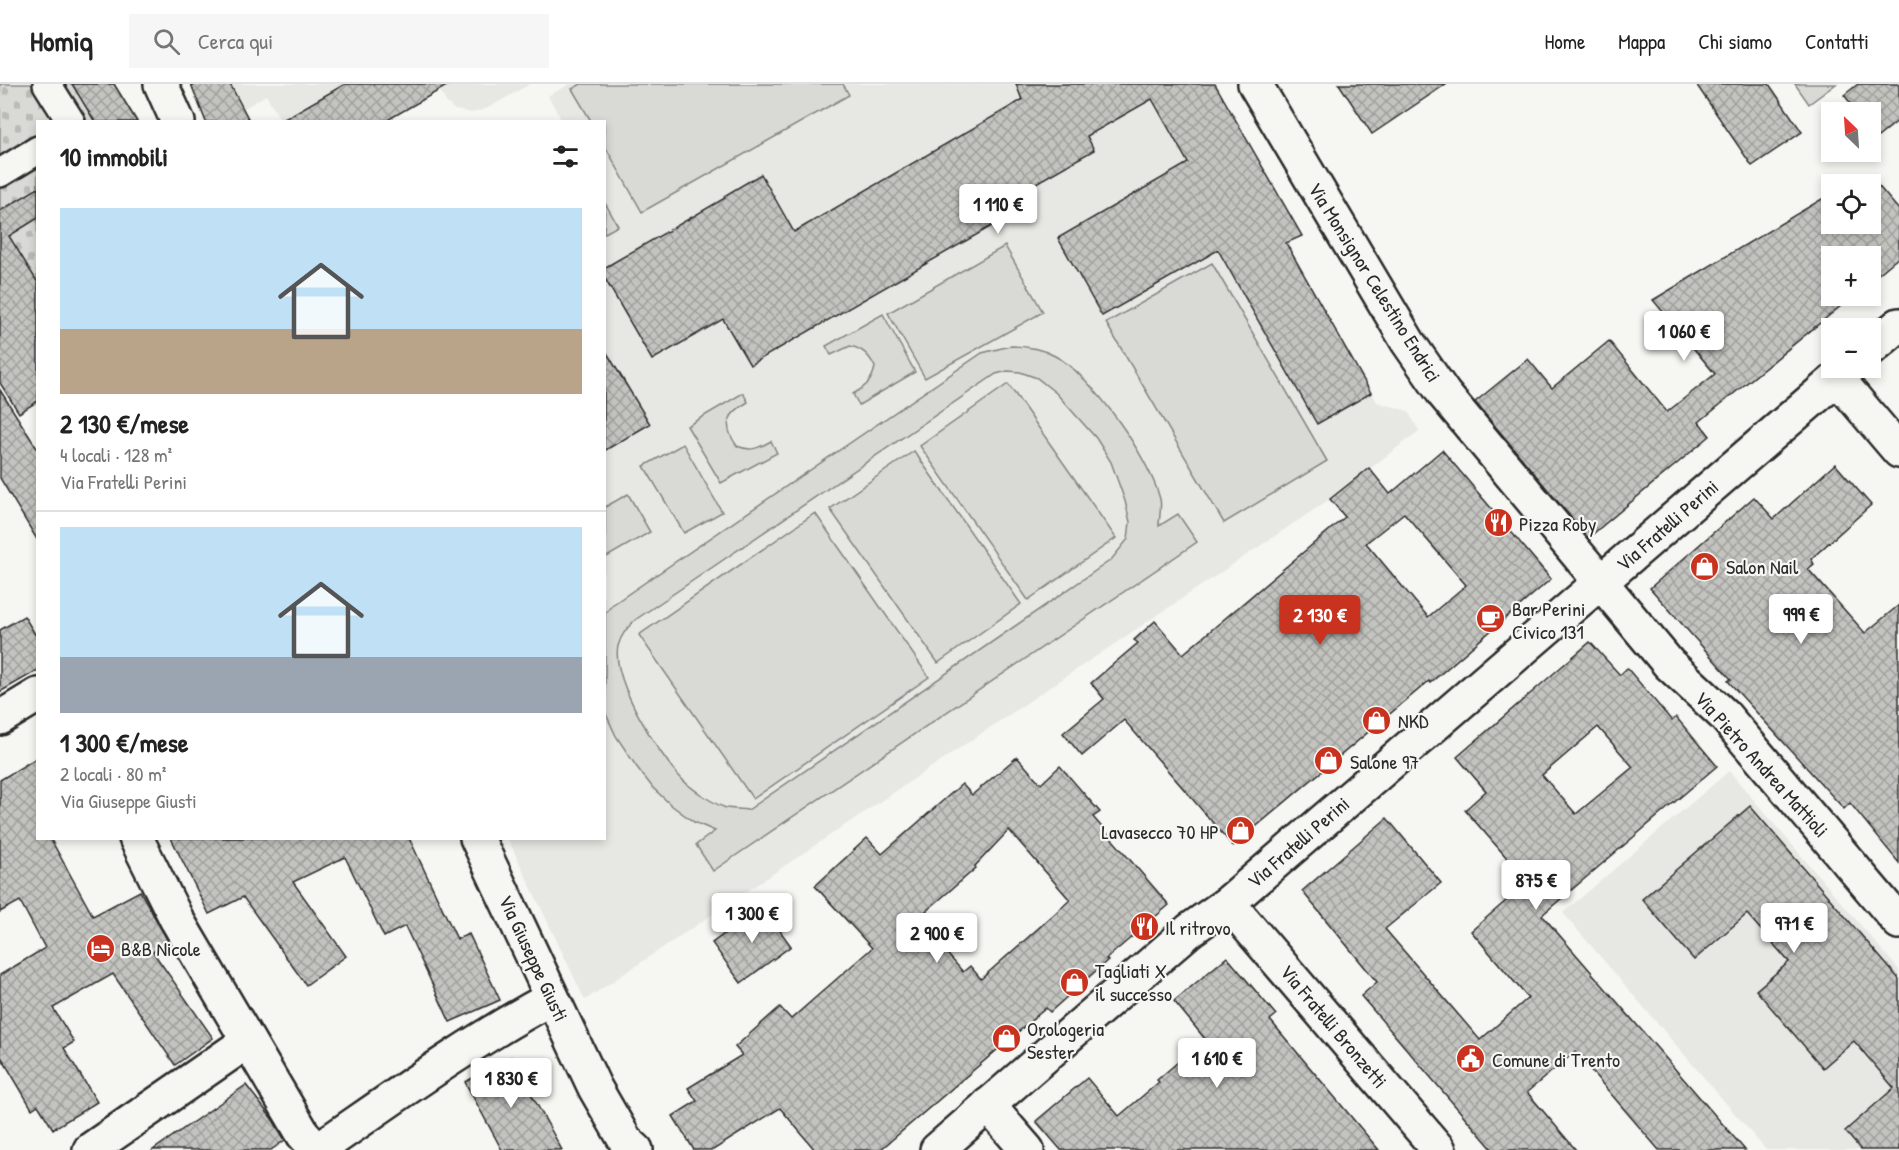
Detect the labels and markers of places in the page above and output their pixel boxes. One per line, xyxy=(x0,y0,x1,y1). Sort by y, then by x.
pin: 1 110 € xyxy=(943,184,1053,235)
pin: 1 060 € xyxy=(1629,311,1739,362)
restaurant icon: Pizza Roby xyxy=(1482,507,1514,539)
place label: Pizza Roby xyxy=(1519,510,1597,537)
shop icon: Salon Nail xyxy=(1689,550,1721,582)
place label: Salon Nail xyxy=(1726,553,1799,580)
pin: 999 € xyxy=(1759,594,1843,645)
pin: 2 130 € xyxy=(1265,595,1375,646)
place label: Bar Perini Civico 131 xyxy=(1512,595,1586,645)
cafe icon: Bar Perini Civico 131 xyxy=(1475,603,1507,635)
shop icon: NKD xyxy=(1361,704,1393,736)
place label: NKD xyxy=(1398,707,1429,734)
shop icon: Salone 97 xyxy=(1313,745,1345,777)
place label: Salone 97 xyxy=(1350,748,1419,775)
shop icon: Lavasecco 70 HP xyxy=(1224,815,1256,847)
place label: Lavasecco 70 HP xyxy=(1102,818,1219,845)
pin: 875 € xyxy=(1494,860,1578,911)
pin: 1 300 € xyxy=(697,893,807,944)
pin: 971 € xyxy=(1752,903,1836,954)
restaurant icon: Il ritrovo xyxy=(1128,911,1160,943)
pin: 2 900 € xyxy=(882,913,992,964)
place label: Il ritrovo xyxy=(1165,914,1231,941)
hotel icon: B&B Nicole xyxy=(84,932,116,964)
place label: B&B Nicole xyxy=(121,935,201,962)
place label: Tagliati X il successo xyxy=(1095,957,1172,1007)
shop icon: Tagliati X il successo xyxy=(1058,966,1090,998)
place label: Orologeria Sester xyxy=(1027,1015,1104,1065)
shop icon: Orologeria Sester xyxy=(990,1023,1022,1055)
pin: 1 610 € xyxy=(1162,1038,1272,1089)
public building icon: Comune di Trento xyxy=(1455,1043,1487,1075)
place label: Comune di Trento xyxy=(1492,1046,1620,1073)
pin: 1 830 € xyxy=(456,1058,566,1109)

